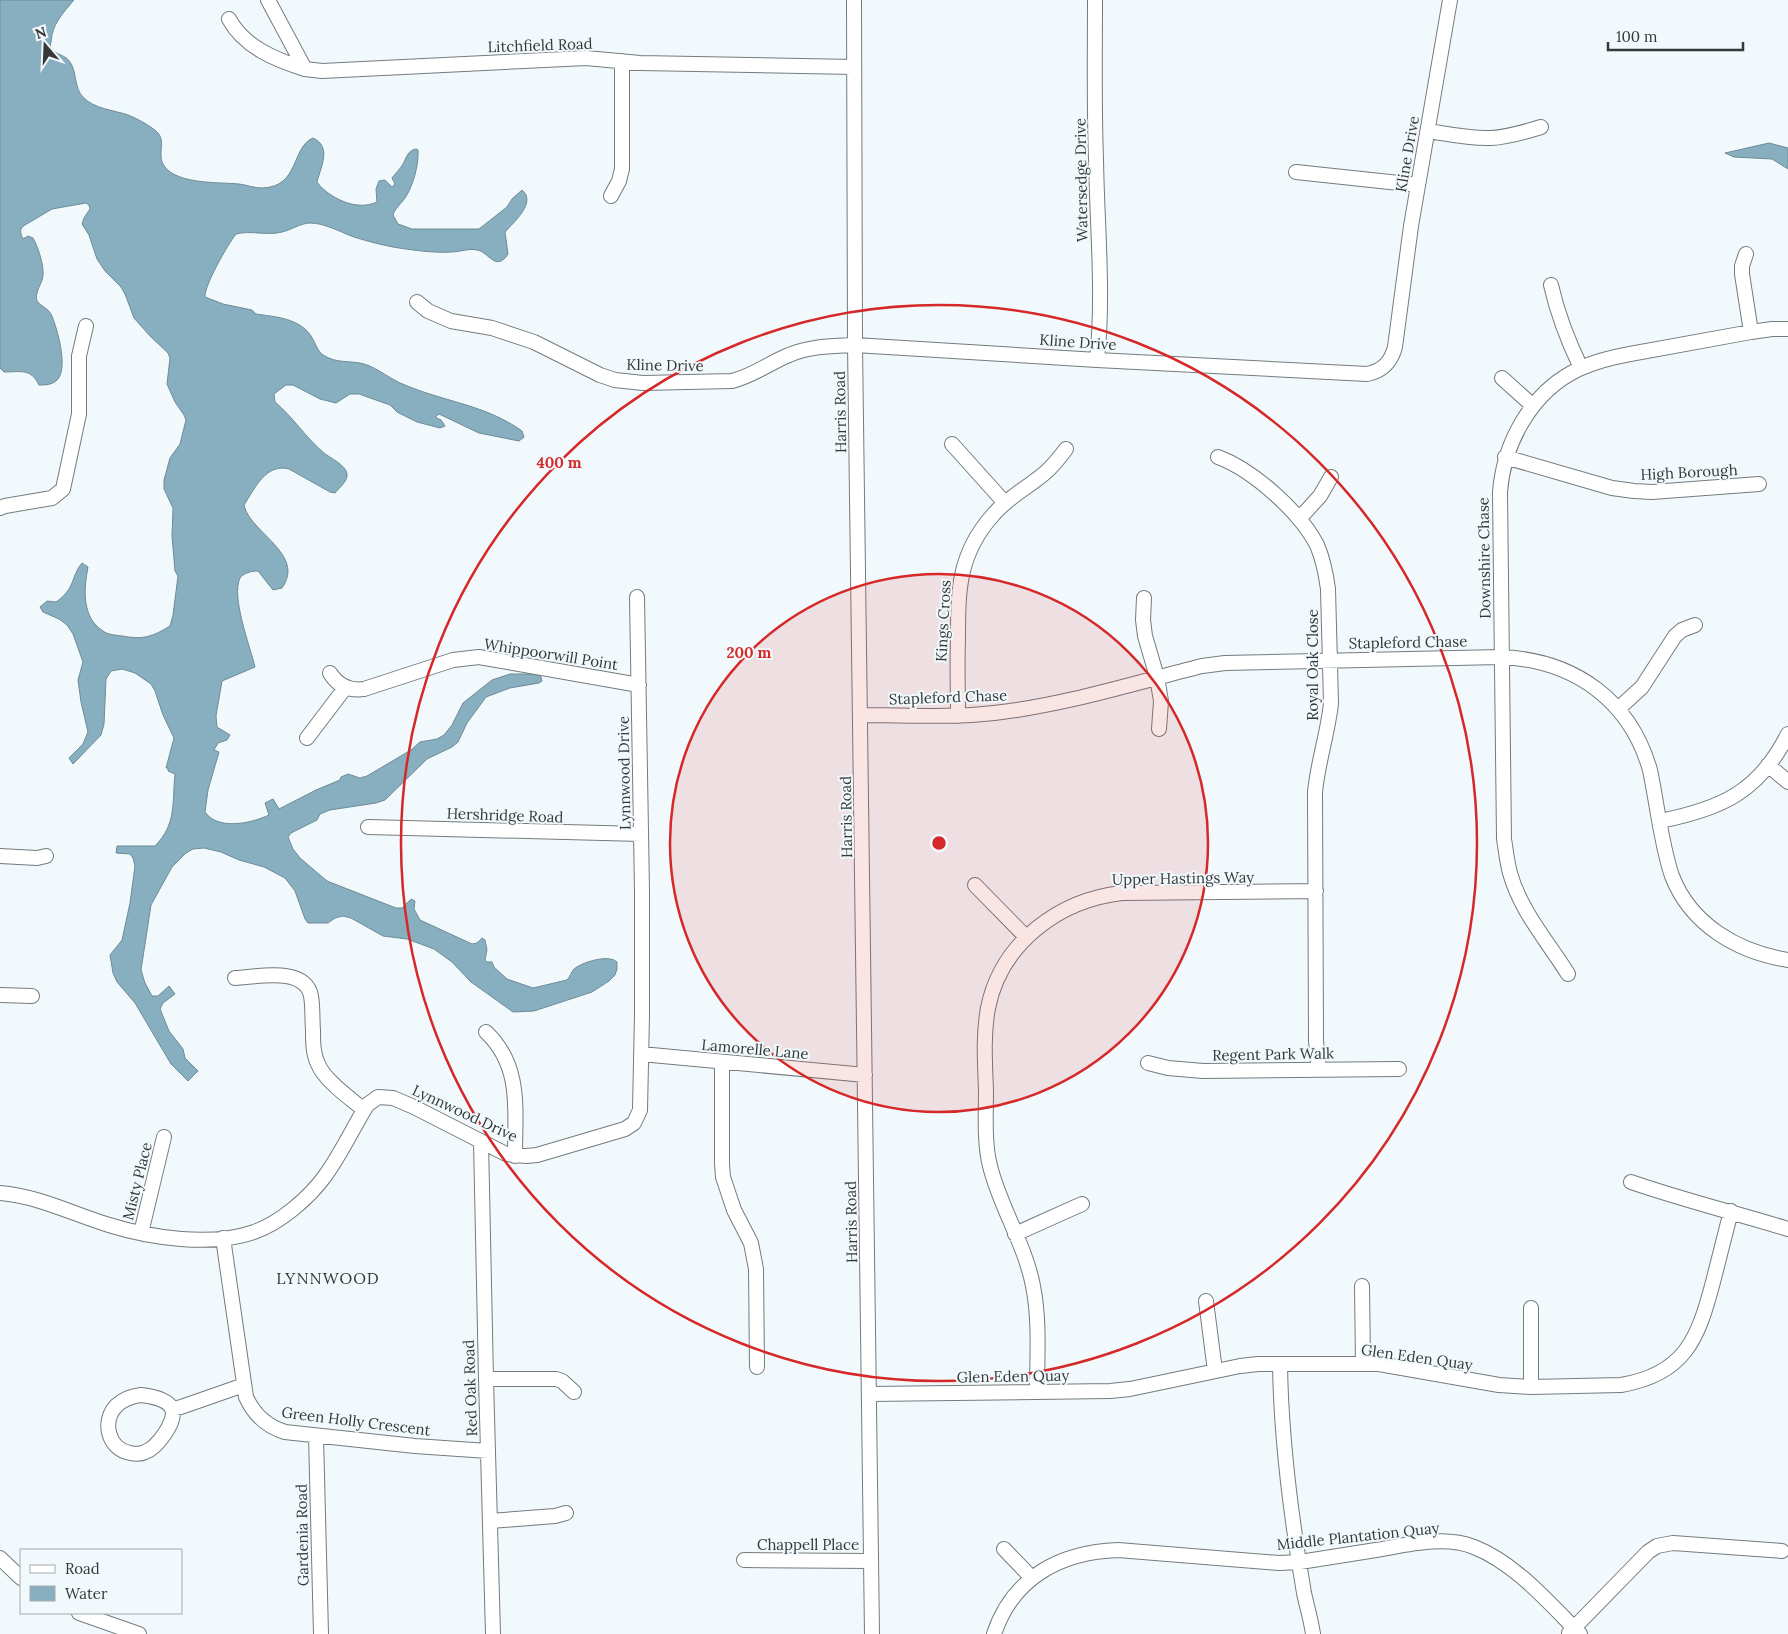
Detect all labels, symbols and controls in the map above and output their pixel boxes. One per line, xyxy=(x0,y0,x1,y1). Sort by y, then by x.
north arrow xyxy=(20,20,70,70)
scale bar xyxy=(1608,20,1743,52)
text: N xyxy=(33,22,49,43)
text: 100 m xyxy=(1616,27,1657,46)
street label: Litchfield Road xyxy=(487,34,593,56)
street label: Kline Drive xyxy=(1391,114,1423,194)
street label: Watersedge Drive xyxy=(1070,118,1092,242)
street label: Kline Drive xyxy=(1039,330,1117,354)
street label: Kline Drive xyxy=(626,355,704,375)
street label: Harris Road xyxy=(830,371,850,453)
text: 400 m xyxy=(536,453,582,472)
street label: High Borough xyxy=(1640,460,1738,484)
street label: Downshire Chase xyxy=(1473,497,1495,619)
street label: Kings Cross xyxy=(931,579,955,663)
street label: Royal Oak Close xyxy=(1303,609,1322,721)
street label: Stapleford Chase xyxy=(1349,631,1467,653)
street label: Whippoorwill Point xyxy=(483,634,620,674)
text: 200 m xyxy=(727,643,772,662)
street label: Stapleford Chase xyxy=(888,685,1008,709)
street label: Lynnwood Drive xyxy=(614,716,634,830)
street label: Harris Road xyxy=(836,776,856,858)
street label: Hershridge Road xyxy=(446,803,564,827)
centre of rings xyxy=(930,834,948,852)
street label: Upper Hastings Way xyxy=(1112,867,1254,889)
street label: Lamorelle Lane xyxy=(701,1035,809,1063)
street label: Regent Park Walk xyxy=(1212,1043,1334,1065)
street label: Lynnwood Drive xyxy=(409,1080,521,1146)
street label: Misty Place xyxy=(118,1140,156,1222)
street label: Harris Road xyxy=(841,1181,861,1263)
district label: LYNNWOOD xyxy=(276,1268,380,1288)
street label: Red Oak Road xyxy=(459,1339,481,1437)
street label: Glen Eden Quay xyxy=(1360,1340,1474,1374)
street label: Glen Eden Quay xyxy=(957,1366,1070,1386)
street label: Green Holly Crescent xyxy=(280,1402,432,1440)
street label: Gardenia Road xyxy=(292,1484,312,1586)
street label: Middle Plantation Quay xyxy=(1276,1518,1440,1554)
street label: Chappell Place xyxy=(757,1535,859,1554)
legend xyxy=(20,1549,182,1614)
text: Road xyxy=(65,1559,100,1578)
text: Water xyxy=(65,1584,108,1603)

